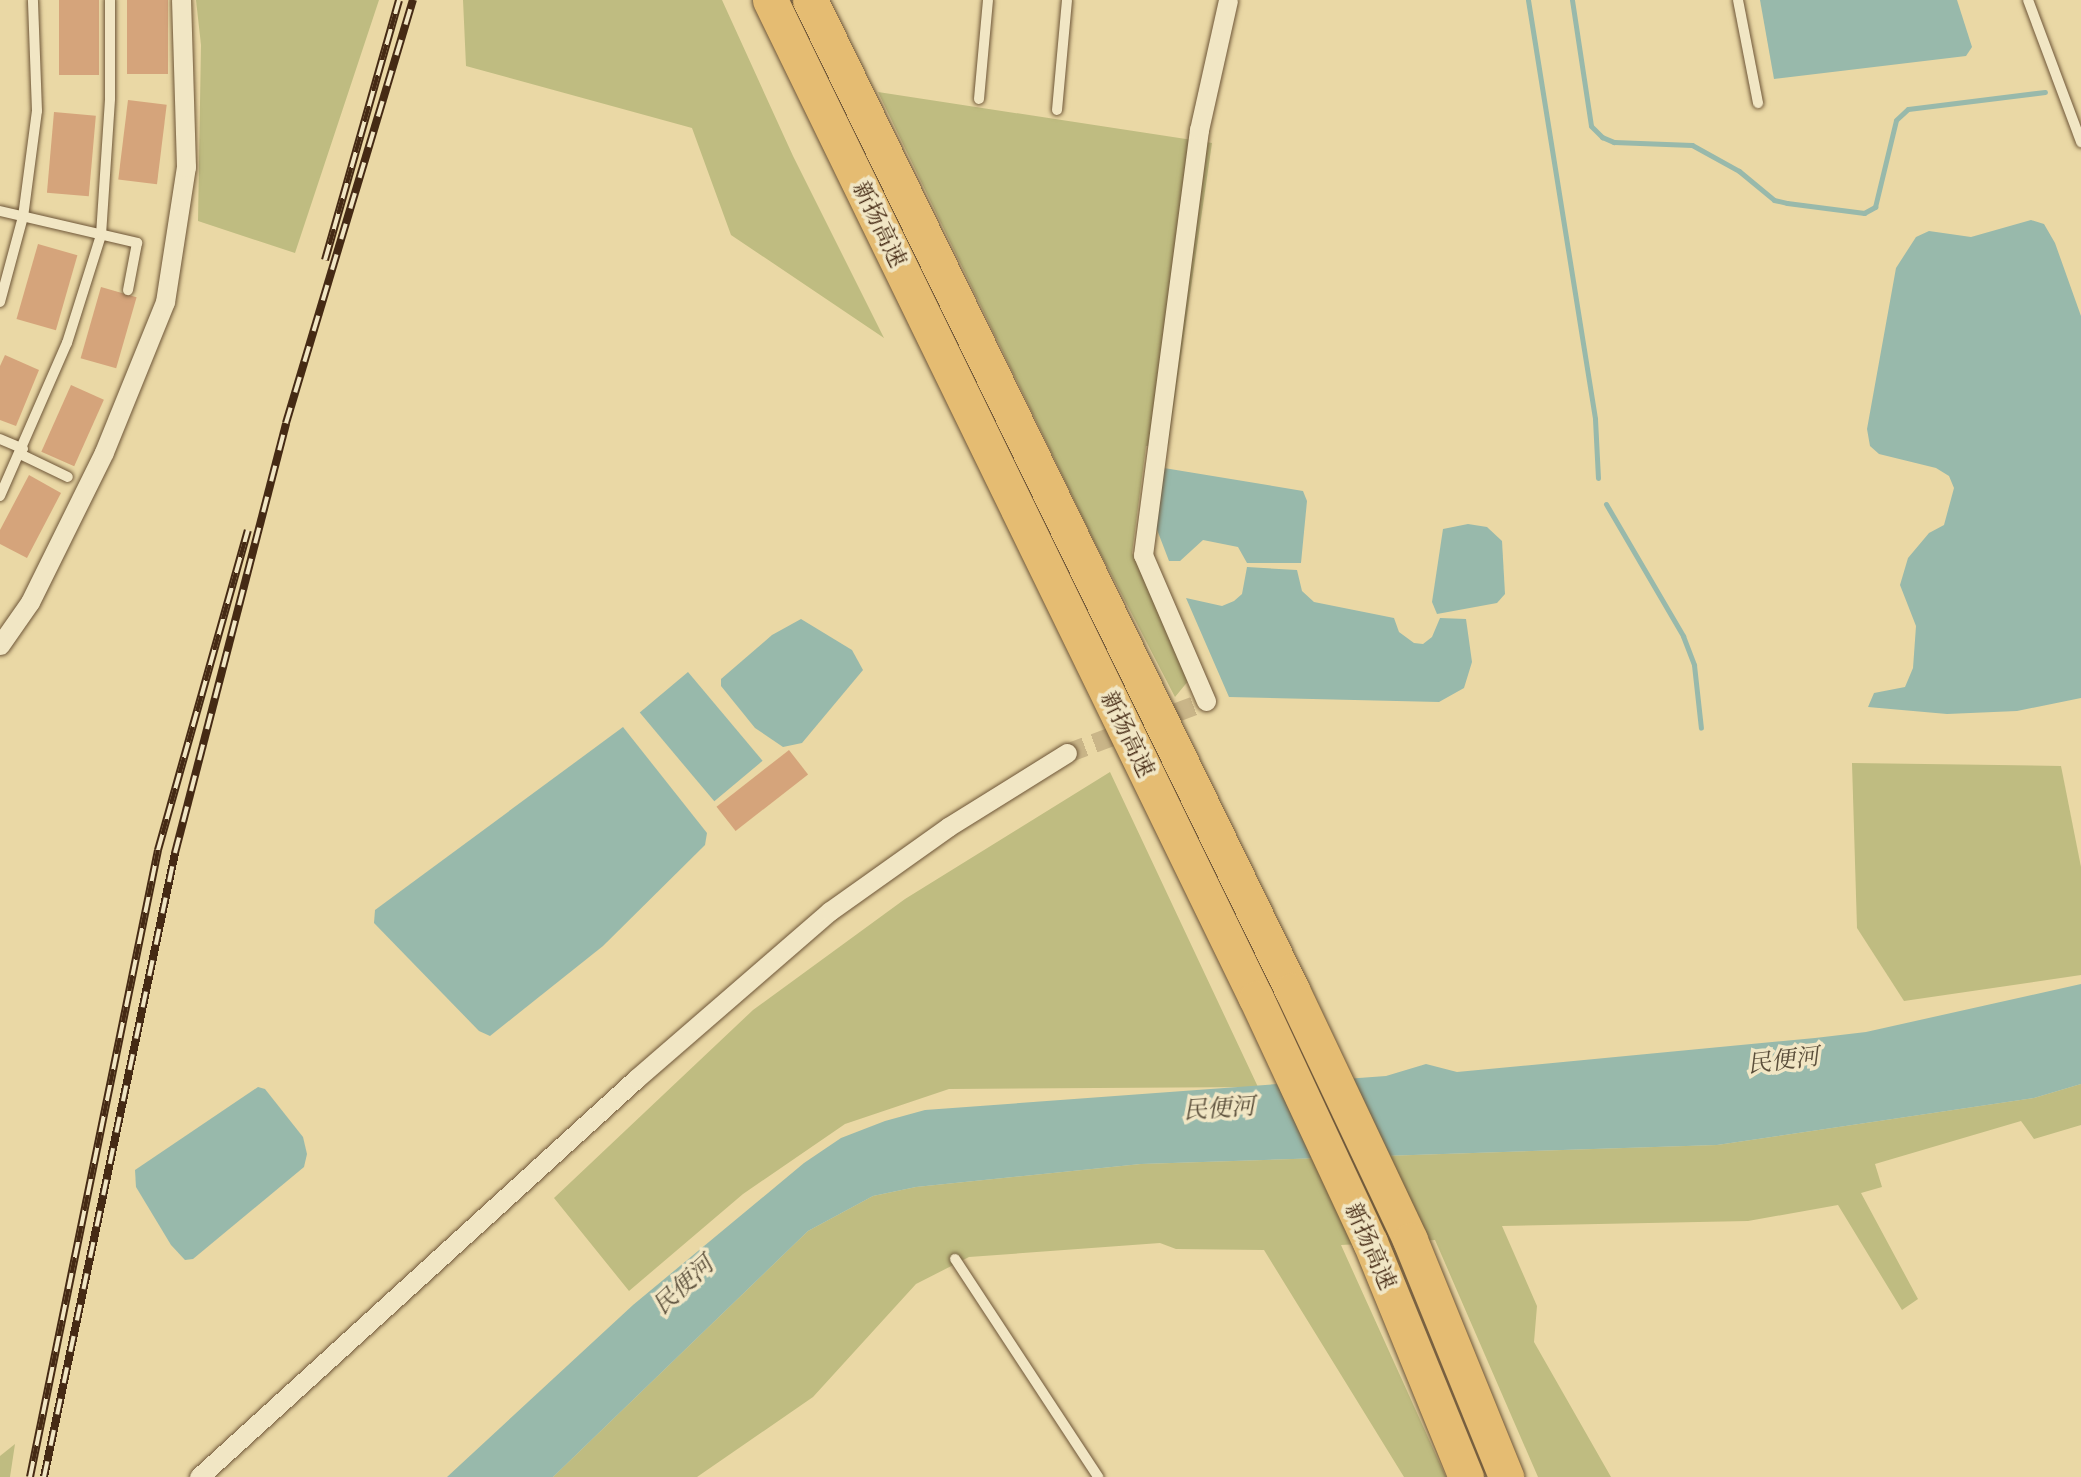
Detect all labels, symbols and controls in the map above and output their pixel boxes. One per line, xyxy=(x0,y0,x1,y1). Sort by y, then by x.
street label: 新扬高速 xyxy=(847,177,913,271)
street label: 新扬高速 xyxy=(1095,687,1161,781)
water label: 民便河 xyxy=(1746,1041,1820,1079)
water label: 民便河 xyxy=(1182,1091,1256,1125)
street label: 新扬高速 xyxy=(1340,1198,1402,1294)
water label: 民便河 xyxy=(647,1250,719,1320)

